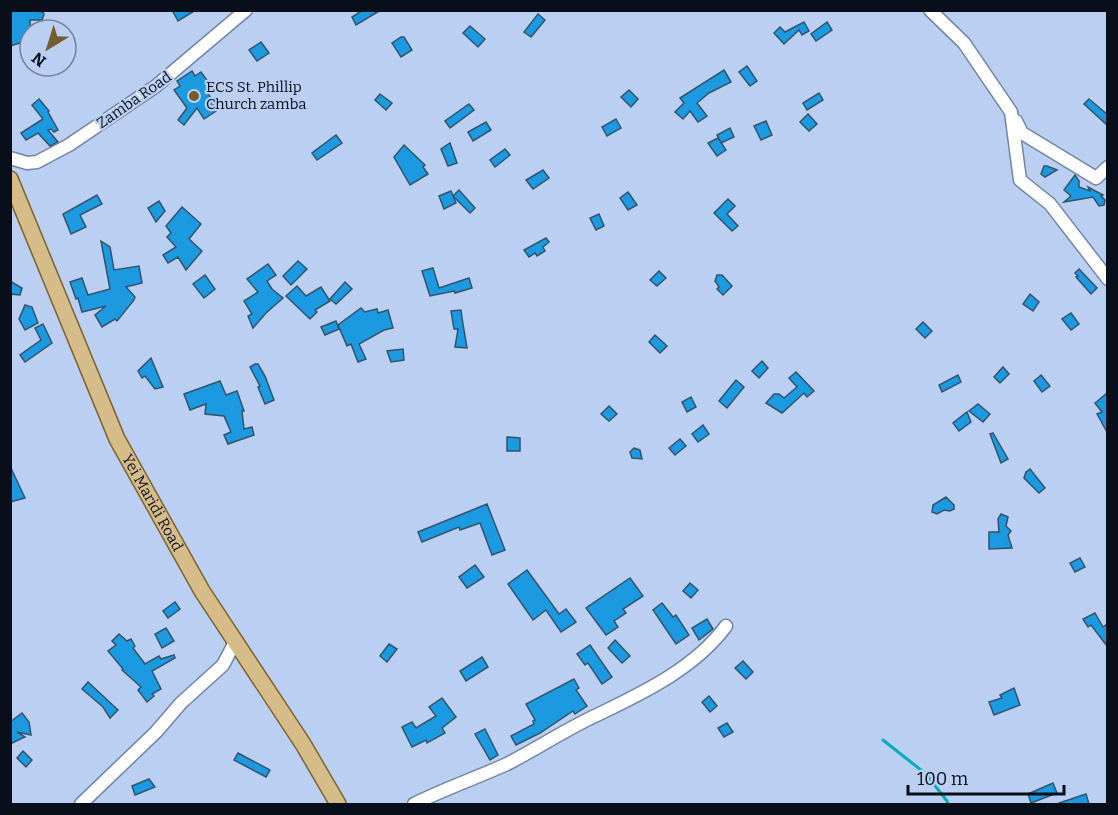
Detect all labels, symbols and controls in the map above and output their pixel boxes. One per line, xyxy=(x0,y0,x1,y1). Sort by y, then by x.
north arrow xyxy=(18,18,78,78)
text: N xyxy=(28,48,50,71)
street label: Zamba Road xyxy=(93,68,175,132)
place label: ECS St. Phillip Church zamba xyxy=(206,78,307,113)
marker: ECS St. Phillip Church zamba xyxy=(187,89,201,103)
street label: Yei Maridi Road xyxy=(118,451,187,554)
scale bar xyxy=(908,758,1064,796)
text: 100 m xyxy=(917,768,968,790)

